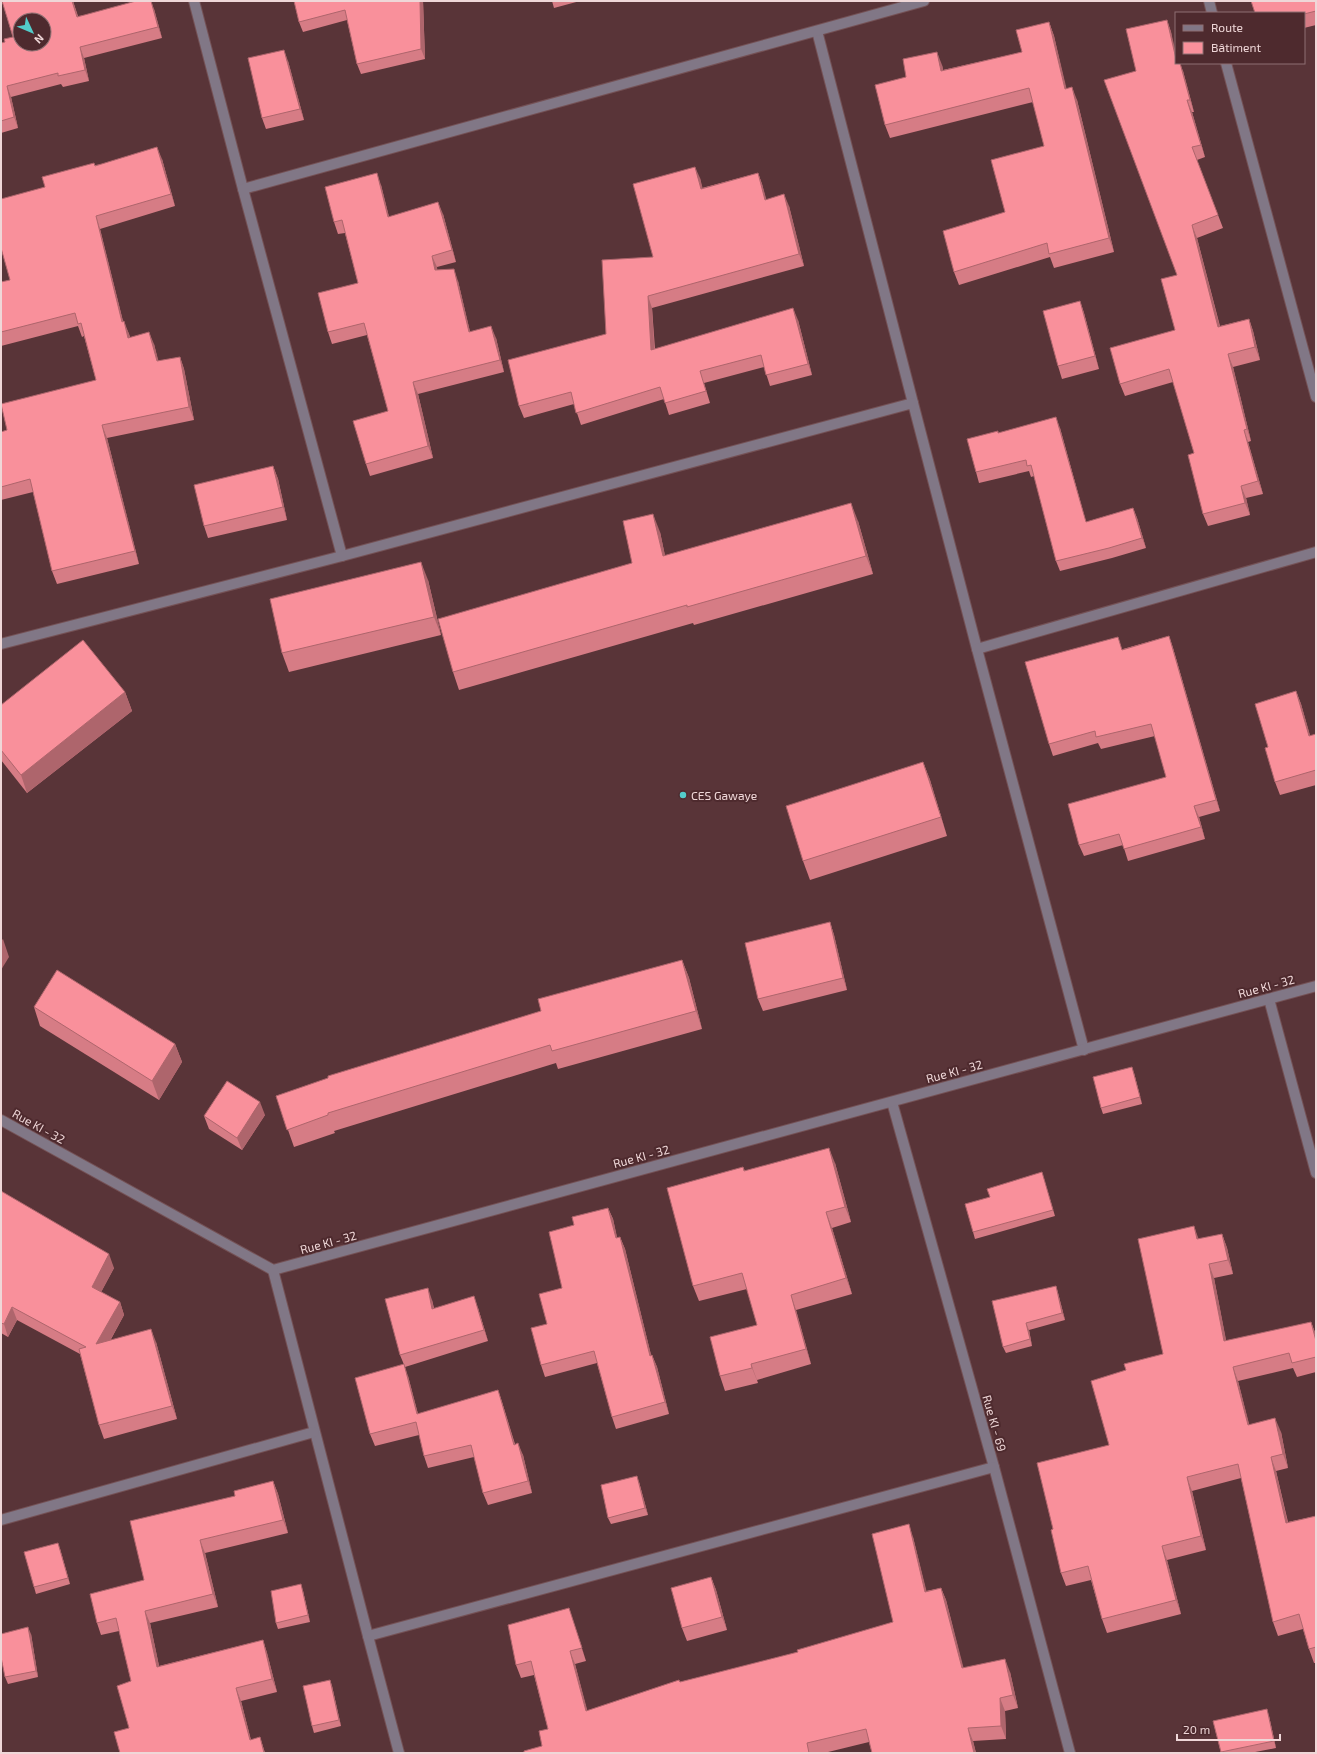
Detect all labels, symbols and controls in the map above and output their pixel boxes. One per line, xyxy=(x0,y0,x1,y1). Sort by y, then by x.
north arrow xyxy=(12,12,52,52)
legend xyxy=(1175,12,1305,64)
text: Route xyxy=(1211,20,1243,34)
text: N xyxy=(32,32,47,47)
text: Bâtiment xyxy=(1211,40,1262,54)
place label: CES Gawaye xyxy=(691,788,757,802)
marker: CES Gawaye xyxy=(678,790,688,800)
street label: Rue KI - 32 xyxy=(1236,972,1296,1000)
street label: Rue KI - 32 xyxy=(924,1057,984,1085)
street label: Rue KI - 32 xyxy=(10,1106,68,1146)
street label: Rue KI - 32 xyxy=(611,1142,671,1170)
street label: Rue KI - 32 xyxy=(298,1228,358,1256)
street label: Rue KI - 69 xyxy=(980,1393,1010,1453)
scale bar xyxy=(1177,1716,1280,1742)
text: 20 m xyxy=(1183,1722,1210,1736)

